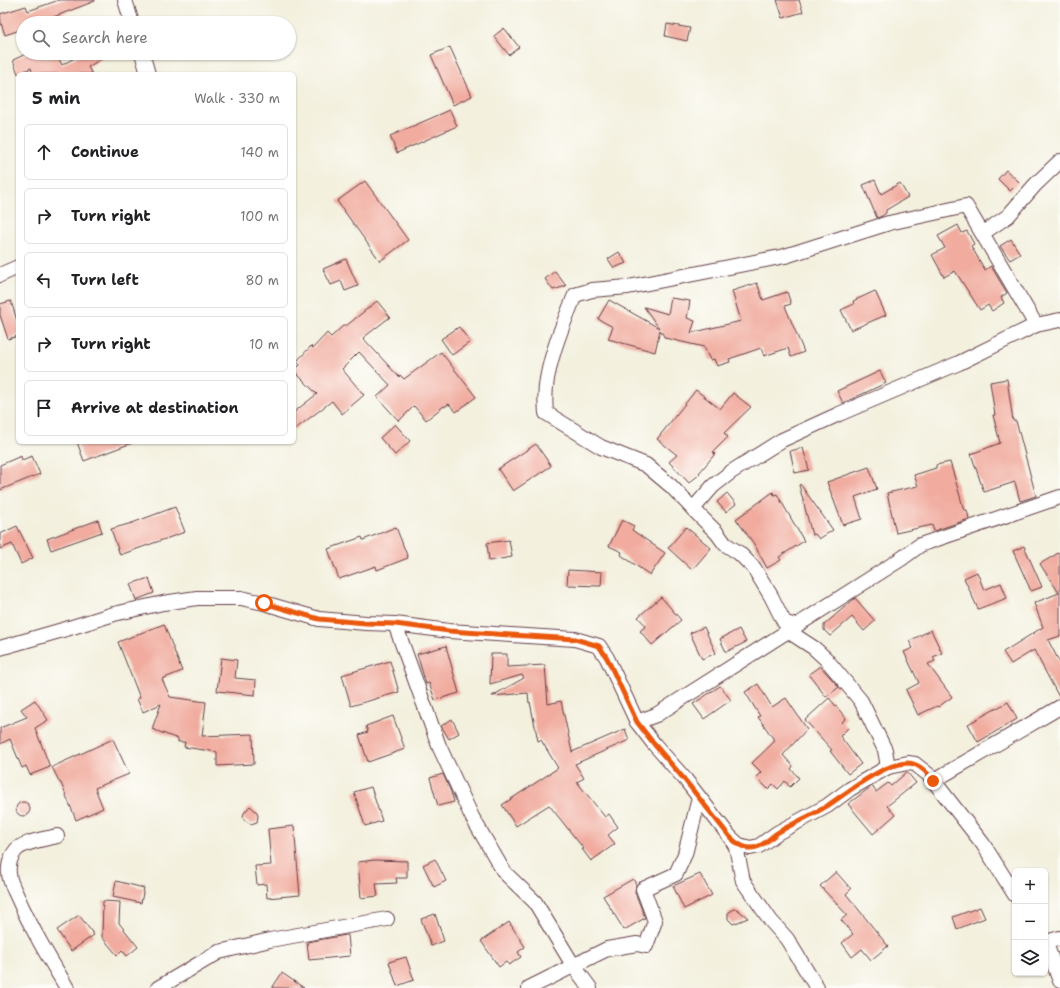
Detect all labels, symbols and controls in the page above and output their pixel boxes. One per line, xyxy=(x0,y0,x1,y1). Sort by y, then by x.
search box xyxy=(16,16,296,60)
icon: search xyxy=(30,27,52,49)
text: Search here xyxy=(62,28,148,48)
text: 5 min xyxy=(32,87,80,109)
text: Walk · 330 m xyxy=(194,90,280,107)
icon: ahead xyxy=(33,141,55,163)
text: Continue xyxy=(71,142,139,162)
text: 140 m xyxy=(240,144,279,161)
icon: right xyxy=(33,205,55,227)
text: Turn right xyxy=(71,206,151,226)
text: 100 m xyxy=(240,208,279,225)
icon: left xyxy=(33,269,55,291)
text: Turn left xyxy=(71,270,139,290)
text: 80 m xyxy=(245,272,279,289)
icon: right xyxy=(33,333,55,355)
text: Turn right xyxy=(71,334,151,354)
text: 10 m xyxy=(249,336,279,353)
icon: arrive xyxy=(33,397,55,419)
text: Arrive at destination xyxy=(71,398,239,418)
route start xyxy=(255,594,273,612)
route end xyxy=(924,772,942,790)
map controls xyxy=(1012,868,1048,976)
button: + xyxy=(1012,868,1048,904)
button: − xyxy=(1012,904,1048,940)
button: layers xyxy=(1012,940,1048,976)

